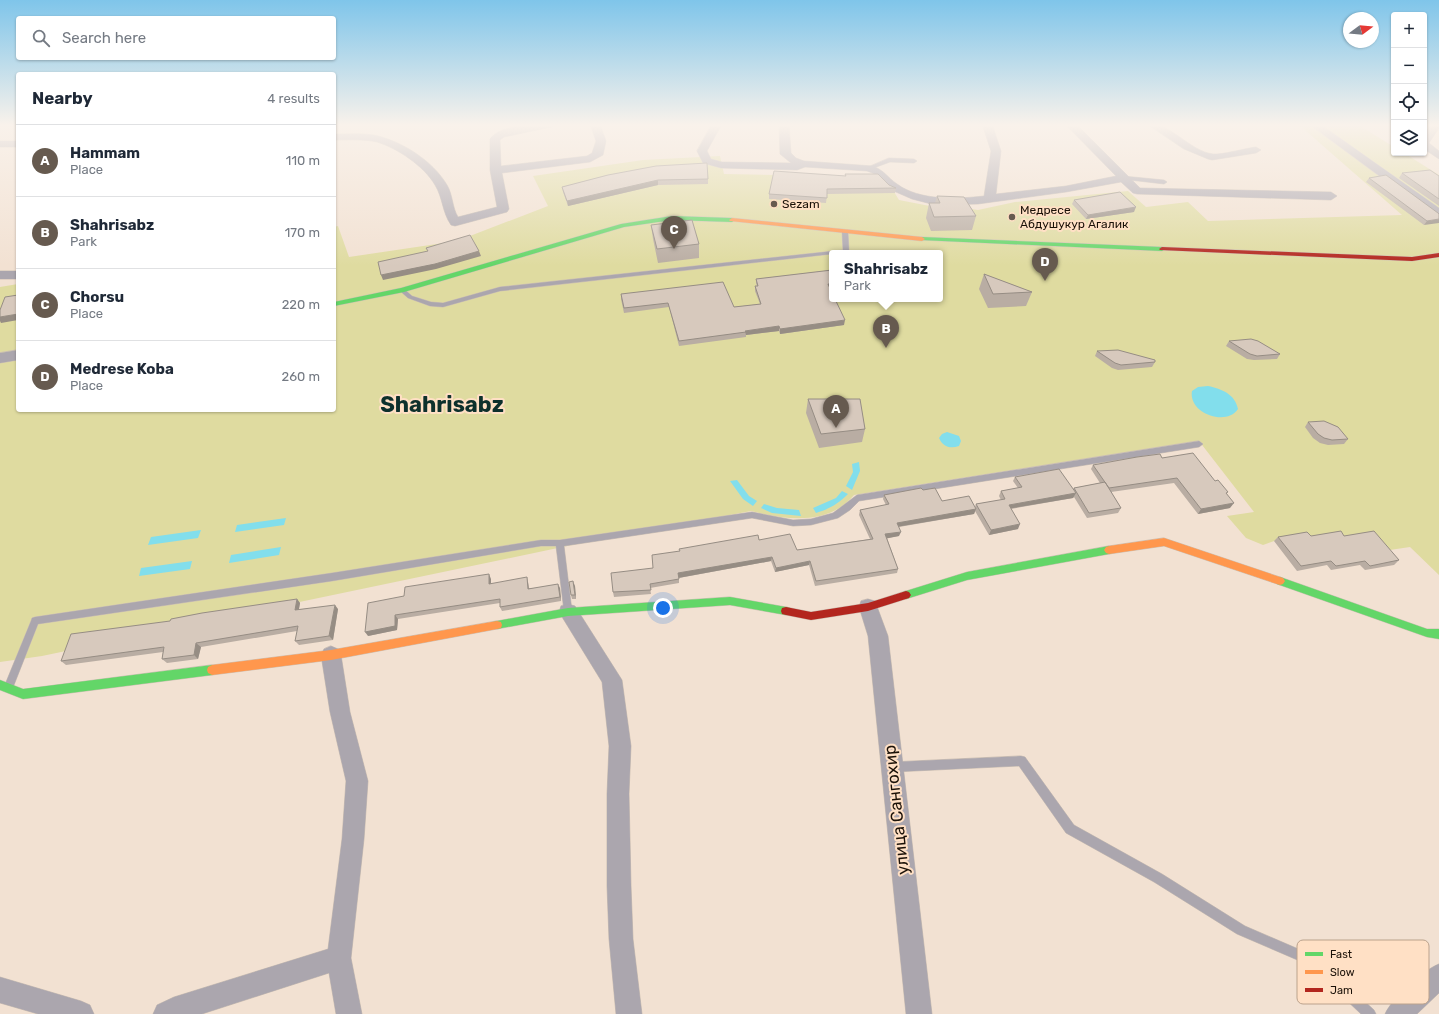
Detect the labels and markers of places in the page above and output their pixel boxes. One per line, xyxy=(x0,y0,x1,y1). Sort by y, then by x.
place label: Sezam xyxy=(782,197,820,211)
marker: Sezam xyxy=(769,199,779,209)
place label: Медресе Абдушукур Агалик xyxy=(1020,203,1129,231)
marker: Медресе Абдушукур Агалик xyxy=(1007,212,1017,222)
pin: C xyxy=(661,216,687,249)
pin: D xyxy=(1032,248,1058,281)
pin: B xyxy=(873,315,899,348)
pin: A xyxy=(823,395,849,428)

